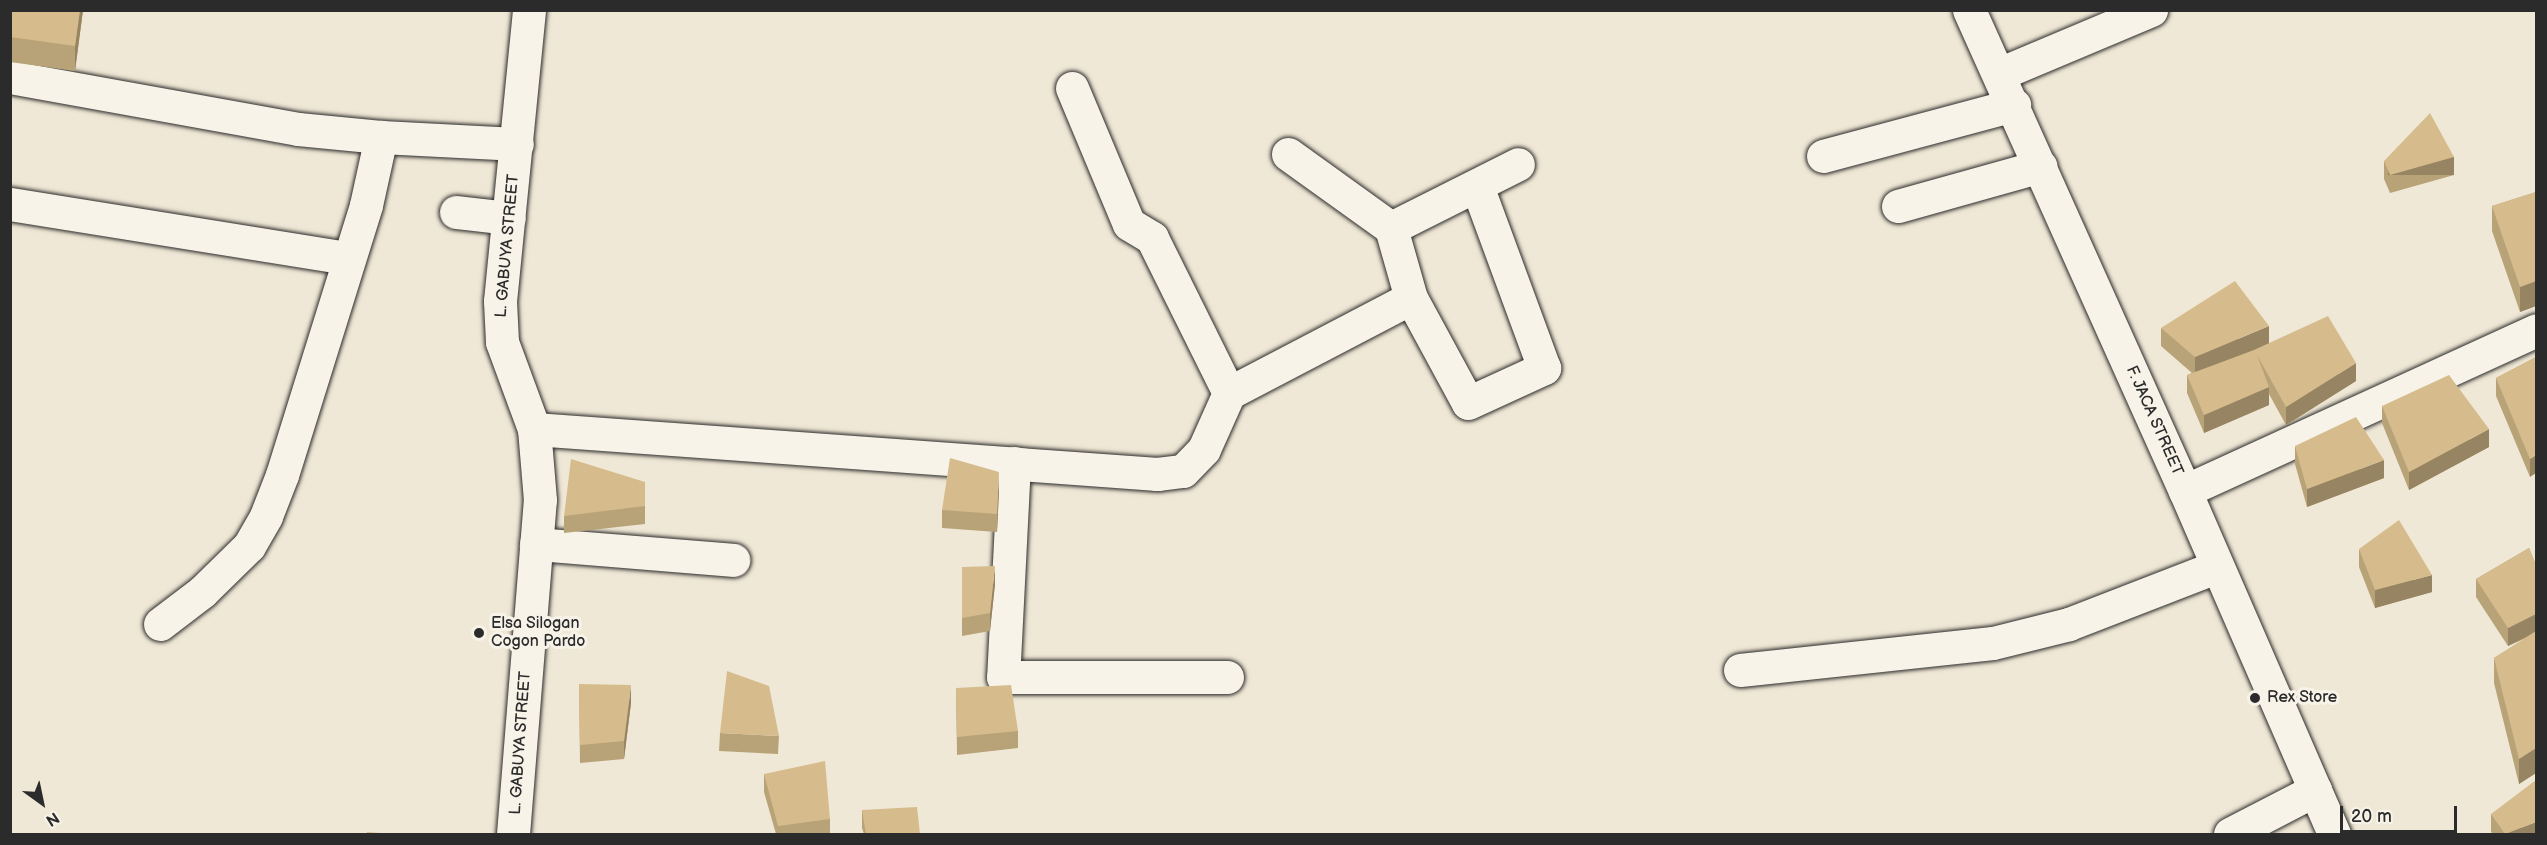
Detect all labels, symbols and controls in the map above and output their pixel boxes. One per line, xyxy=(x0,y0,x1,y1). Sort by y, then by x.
street label: L. GABUYA STREET xyxy=(492,173,524,319)
street label: F. JACA STREET xyxy=(2121,363,2187,479)
place label: Elsa Silogan Cogon Pardo xyxy=(491,614,585,652)
marker: Elsa Silogan Cogon Pardo xyxy=(472,626,486,640)
street label: L. GABUYA STREET xyxy=(506,670,536,816)
place label: Rex Store xyxy=(2267,688,2338,708)
marker: Rex Store xyxy=(2248,691,2262,705)
north arrow xyxy=(12,773,72,833)
scale bar xyxy=(2343,794,2460,832)
text: 20 m xyxy=(2351,806,2392,827)
text: N xyxy=(42,807,62,830)

